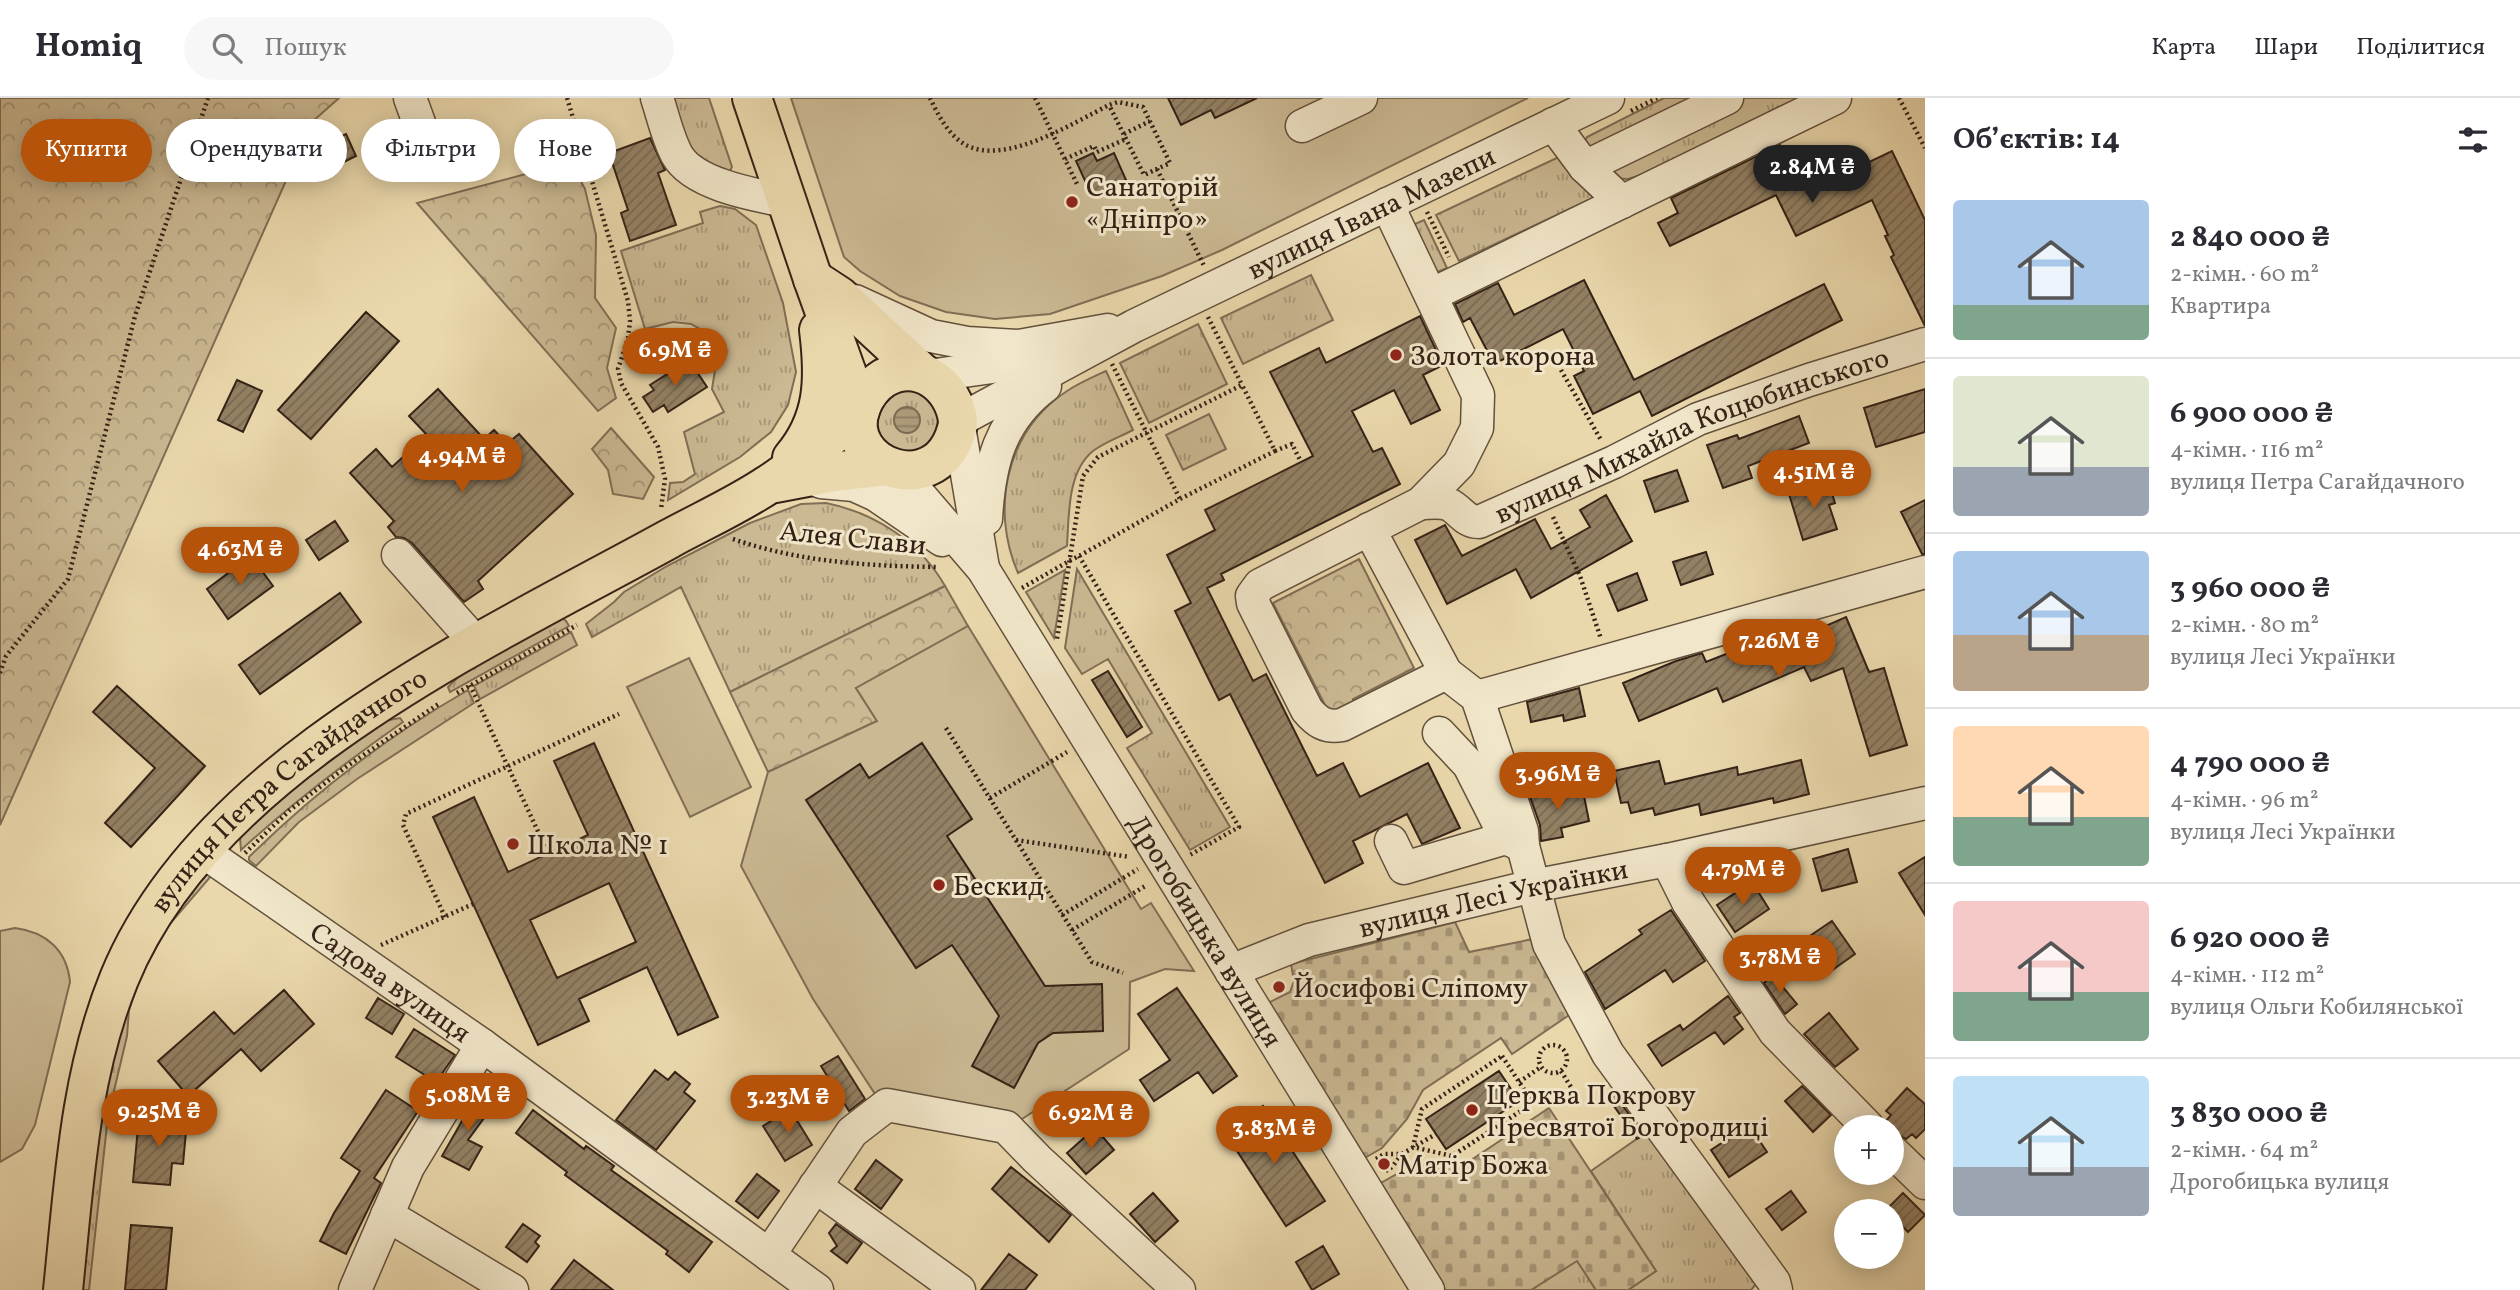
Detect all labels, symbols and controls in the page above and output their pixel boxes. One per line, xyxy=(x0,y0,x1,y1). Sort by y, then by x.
search box xyxy=(184,17,674,80)
text: Homiq xyxy=(35,25,142,71)
icon: search xyxy=(208,29,246,67)
text: Пошук xyxy=(264,30,347,66)
text: Карта xyxy=(2151,31,2216,65)
text: Шари xyxy=(2254,31,2318,65)
text: Поділитися xyxy=(2356,31,2485,65)
chip: Купити xyxy=(21,119,152,182)
chip: Орендувати xyxy=(166,119,347,182)
chip: Фільтри xyxy=(361,119,500,182)
chip: Нове xyxy=(514,119,616,182)
text: Об’єктів: 14 xyxy=(1953,119,2120,161)
icon: filters xyxy=(2454,121,2492,159)
street label: вулиця Івана Мазепи xyxy=(1242,138,1502,291)
pin: 2.84M ₴ xyxy=(1747,146,1877,205)
text: 2.84M ₴ xyxy=(1769,152,1855,184)
place label: Санаторій «Дніпро» xyxy=(1086,169,1218,240)
marker: Санаторій «Дніпро» xyxy=(1064,194,1080,210)
text: 2 840 000 ₴ xyxy=(2170,217,2330,259)
icon: home xyxy=(2009,228,2093,312)
text: 2-кімн. · 60 m² xyxy=(2170,259,2319,291)
text: Квартира xyxy=(2170,291,2271,323)
pin: 6.9M ₴ xyxy=(618,328,732,388)
text: 6.9M ₴ xyxy=(638,335,712,367)
place label: Золота корона xyxy=(1410,338,1596,377)
street label: вулиця Михайла Коцюбинського xyxy=(1489,339,1894,535)
marker: Золота корона xyxy=(1388,347,1404,363)
text: 6 900 000 ₴ xyxy=(2170,393,2333,435)
icon: home xyxy=(2009,404,2093,488)
pin: 4.94M ₴ xyxy=(397,434,527,494)
text: 4-кімн. · 116 m² xyxy=(2170,435,2323,467)
text: 4.94M ₴ xyxy=(418,441,506,473)
pin: 4.51M ₴ xyxy=(1749,450,1879,510)
text: 4.51M ₴ xyxy=(1773,457,1855,489)
text: вулиця Петра Сагайдачного xyxy=(2170,467,2465,499)
street label: Алея Слави xyxy=(777,512,928,567)
pin: 4.63M ₴ xyxy=(175,528,305,587)
text: 4.63M ₴ xyxy=(197,534,283,566)
text: 3 960 000 ₴ xyxy=(2170,568,2330,610)
icon: home xyxy=(2009,579,2093,663)
text: 2-кімн. · 80 m² xyxy=(2170,610,2319,642)
pin: 7.26M ₴ xyxy=(1714,620,1844,679)
text: 7.26M ₴ xyxy=(1738,626,1820,658)
text: вулиця Лесі Українки xyxy=(2170,642,2396,674)
street label: вулиця Петра Сагайдачного xyxy=(142,660,435,921)
text: 4 790 000 ₴ xyxy=(2170,743,2330,785)
pin: 3.96M ₴ xyxy=(1493,752,1623,812)
icon: home xyxy=(2009,754,2093,838)
text: 3.96M ₴ xyxy=(1515,759,1601,791)
text: 4-кімн. · 96 m² xyxy=(2170,785,2319,817)
street label: Дрогобицька вулиця xyxy=(1117,808,1291,1055)
text: вулиця Лесі Українки xyxy=(2170,817,2396,849)
place label: Школа № 1 xyxy=(527,827,669,866)
marker: Школа № 1 xyxy=(505,836,521,852)
pin: 4.79M ₴ xyxy=(1678,848,1808,907)
street label: вулиця Лесі Українки xyxy=(1355,851,1631,949)
text: 4.79M ₴ xyxy=(1701,854,1785,886)
place label: Бескид xyxy=(953,868,1044,907)
marker: Бескид xyxy=(931,877,947,893)
street label: Садова вулиця xyxy=(301,914,478,1054)
text: 6 920 000 ₴ xyxy=(2170,918,2330,960)
icon: home xyxy=(2009,929,2093,1013)
pin: 3.78M ₴ xyxy=(1715,936,1845,995)
text: 3.78M ₴ xyxy=(1739,942,1821,974)
text: 4-кімн. · 112 m² xyxy=(2170,960,2324,992)
place label: Йосифові Сліпому xyxy=(1293,970,1528,1009)
marker: Йосифові Сліпому xyxy=(1271,979,1287,995)
text: вулиця Ольги Кобилянської xyxy=(2170,992,2463,1024)
pin: 5.08M ₴ xyxy=(403,1074,533,1133)
pin: 3.23M ₴ xyxy=(723,1076,853,1135)
place label: Церква Покрову Пресвятої Богородиці xyxy=(1486,1077,1769,1148)
text: 5.08M ₴ xyxy=(425,1080,511,1112)
text: 3.23M ₴ xyxy=(747,1082,829,1114)
pin: 9.25M ₴ xyxy=(94,1090,224,1149)
pin: 6.92M ₴ xyxy=(1026,1091,1156,1151)
text: 3 830 000 ₴ xyxy=(2170,1093,2328,1135)
text: 9.25M ₴ xyxy=(117,1096,201,1128)
text: 6.92M ₴ xyxy=(1048,1098,1134,1130)
marker: Церква Покрову Пресвятої Богородиці xyxy=(1464,1102,1480,1118)
icon: home xyxy=(2009,1104,2093,1188)
pin: 3.83M ₴ xyxy=(1209,1107,1339,1166)
text: 3.83M ₴ xyxy=(1232,1113,1316,1145)
map controls xyxy=(1834,1115,1904,1269)
button: + xyxy=(1834,1115,1904,1185)
text: 2-кімн. · 64 m² xyxy=(2170,1135,2318,1167)
place label: Матір Божа xyxy=(1398,1147,1549,1186)
marker: Матір Божа xyxy=(1376,1156,1392,1172)
text: Дрогобицька вулиця xyxy=(2170,1167,2389,1199)
button: − xyxy=(1834,1199,1904,1269)

